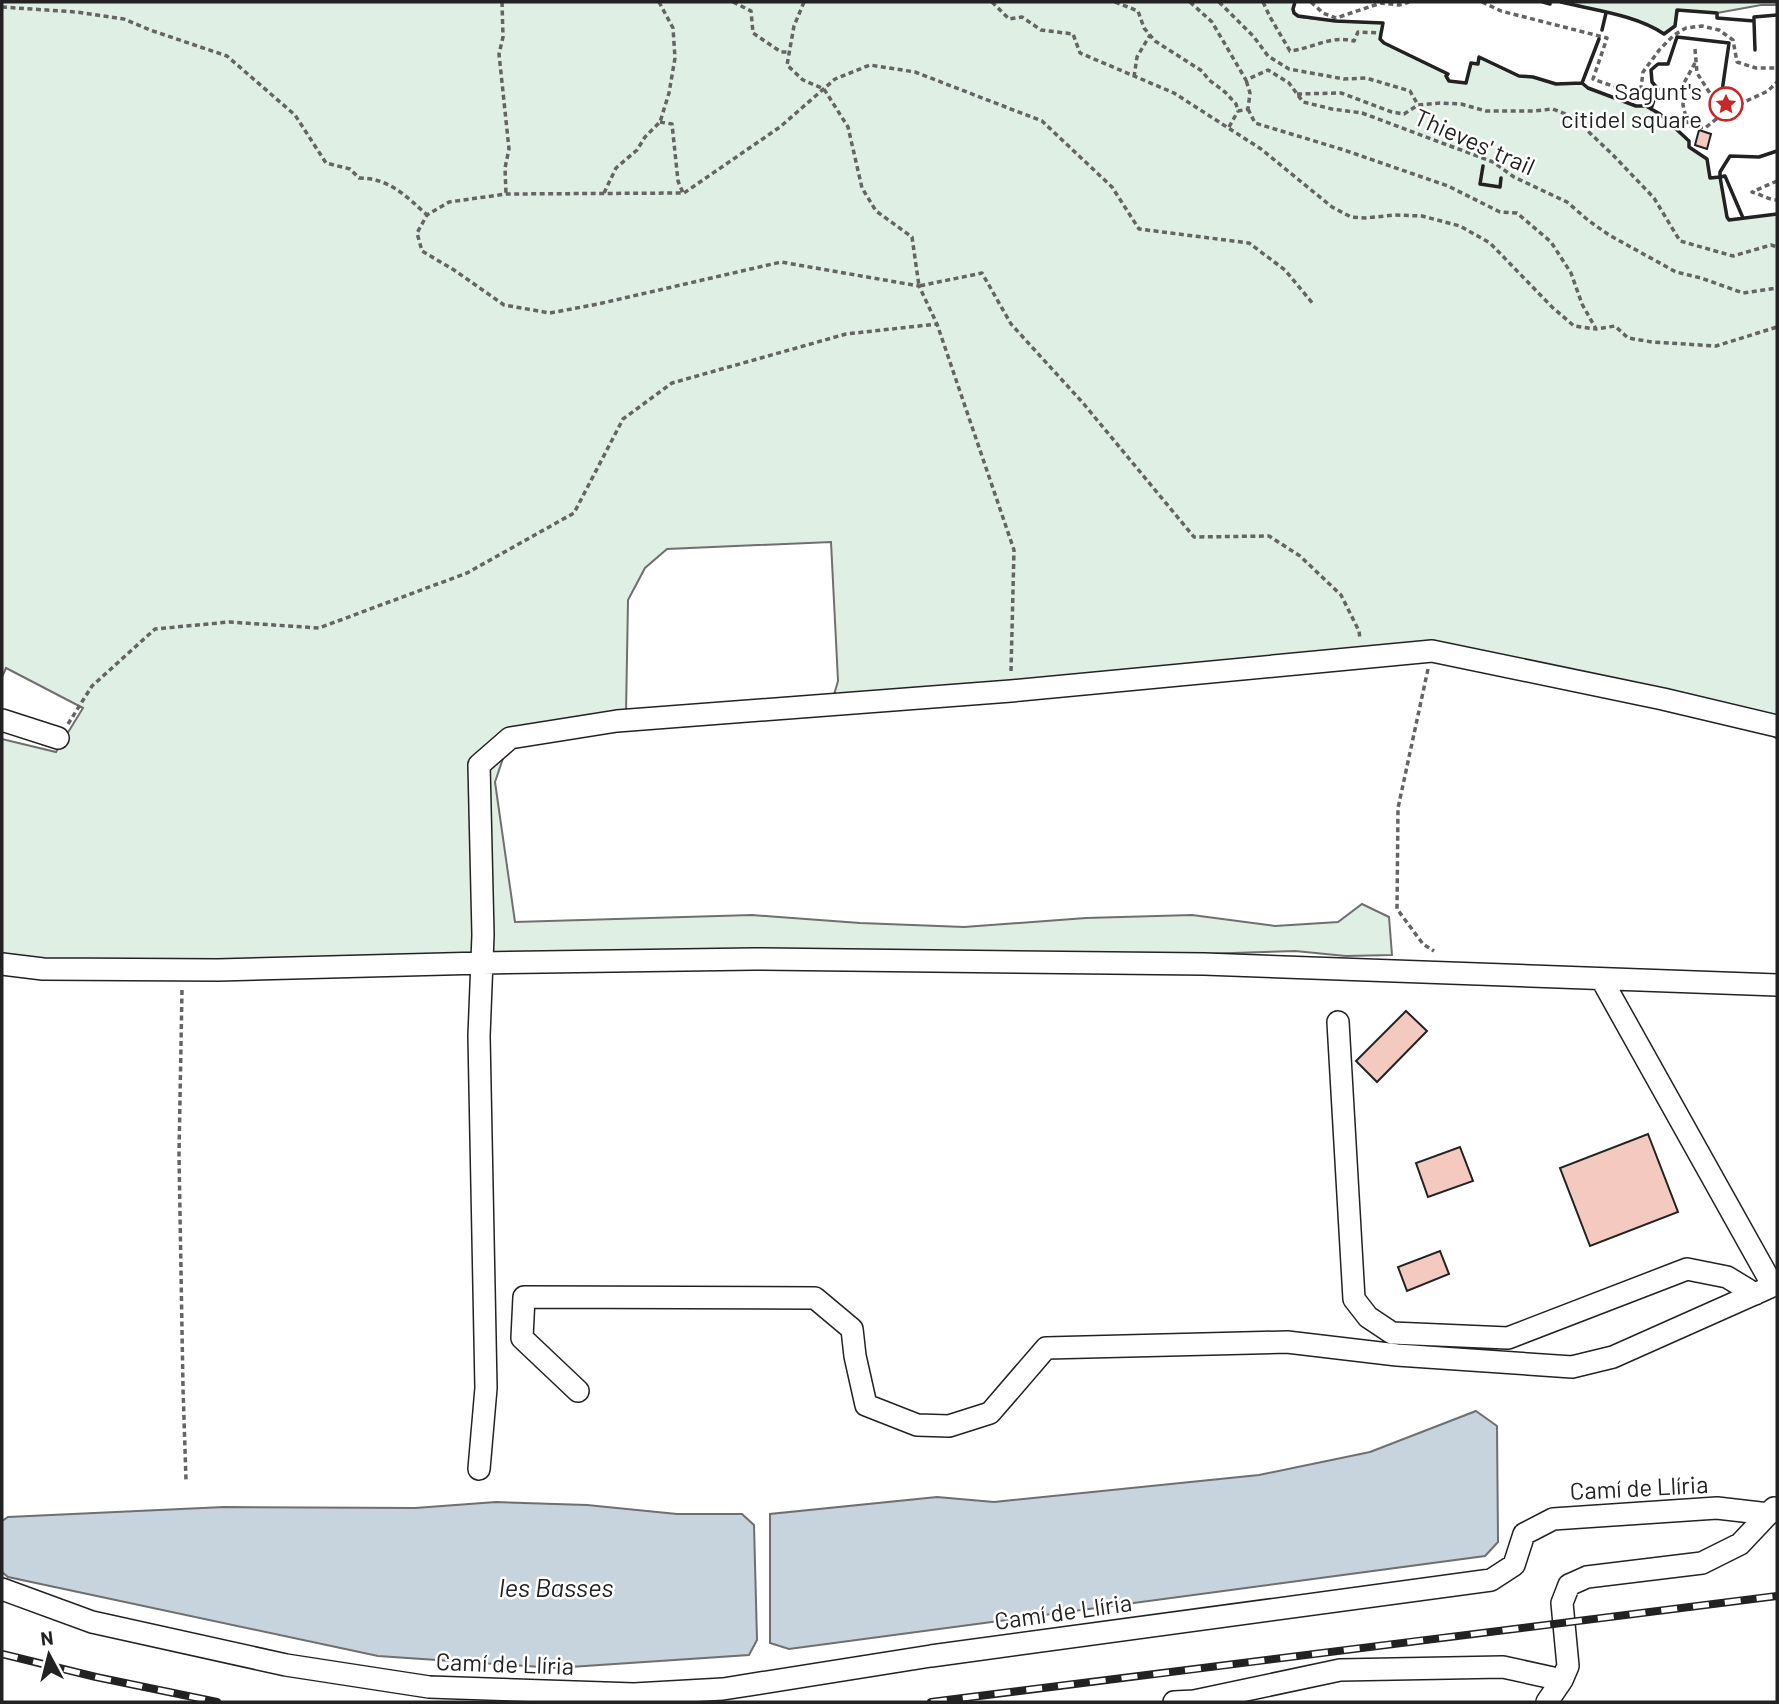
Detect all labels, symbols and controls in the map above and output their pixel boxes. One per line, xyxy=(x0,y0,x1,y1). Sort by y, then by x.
place label: Sagunt's citidel square xyxy=(1561,76,1702,133)
place icon: Sagunt's citidel square xyxy=(1707,85,1745,123)
street label: Thieves' trail xyxy=(1410,102,1540,180)
street label: Camí de Llíria xyxy=(1569,1469,1709,1505)
water label: les Basses xyxy=(499,1571,613,1602)
street label: Camí de Llíria xyxy=(992,1587,1134,1635)
north arrow xyxy=(14,1620,84,1690)
text: N xyxy=(39,1625,55,1650)
street label: Camí de Llíria xyxy=(435,1646,575,1680)

